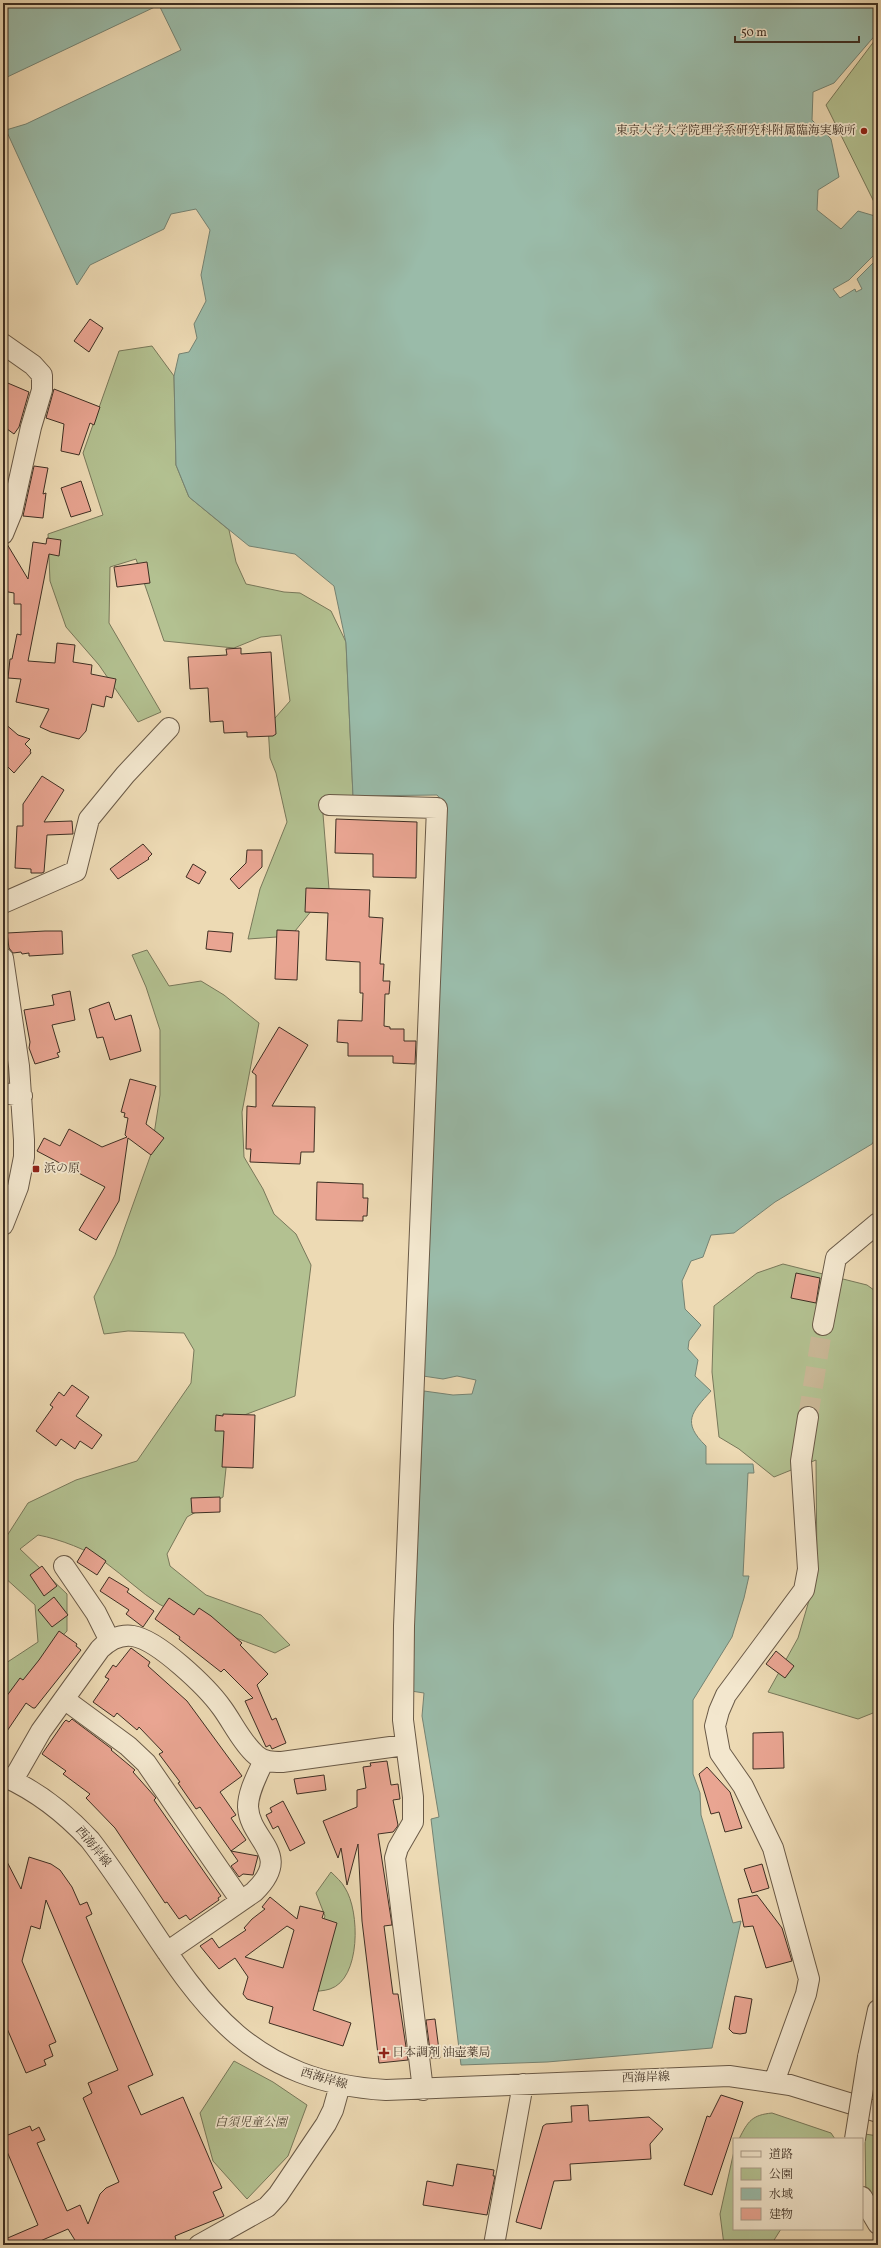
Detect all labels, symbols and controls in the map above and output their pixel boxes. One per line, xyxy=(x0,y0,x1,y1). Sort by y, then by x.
scale bar xyxy=(735,18,859,44)
text: 50 m xyxy=(741,25,767,41)
place label: 東京大学大学院理学系研究科附属臨海実験所 xyxy=(616,123,856,139)
marker: 東京大学大学院理学系研究科附属臨海実験所 xyxy=(859,126,869,136)
place label: 浜の原 xyxy=(44,1161,80,1177)
marker: 浜の原 xyxy=(31,1164,41,1174)
street label: 西海岸線 xyxy=(72,1823,114,1871)
place label: 日本調剤 油壺薬局 xyxy=(392,2045,490,2061)
marker: 日本調剤 油壺薬局 xyxy=(379,2048,389,2058)
street label: 西海岸線 xyxy=(299,2065,349,2093)
street label: 西海岸線 xyxy=(622,2069,670,2087)
park label: 白須児童公園 xyxy=(215,2115,289,2131)
legend xyxy=(733,2138,863,2230)
text: 道路 xyxy=(769,2147,793,2163)
text: 公園 xyxy=(769,2167,793,2183)
text: 水域 xyxy=(769,2187,793,2203)
text: 建物 xyxy=(769,2207,793,2223)

